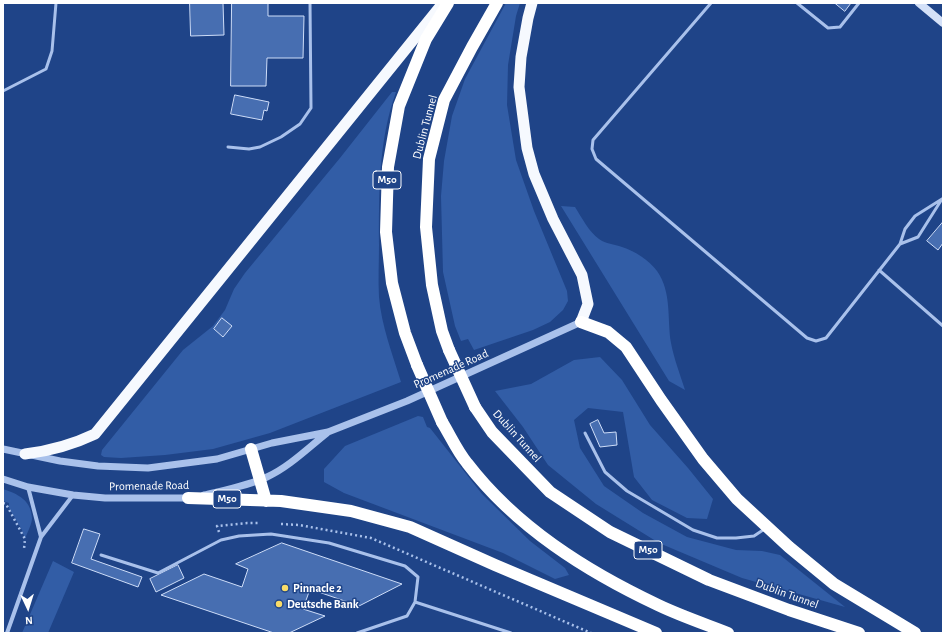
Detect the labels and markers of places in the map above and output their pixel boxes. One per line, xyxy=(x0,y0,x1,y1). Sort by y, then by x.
place label: Pinnacle 2 xyxy=(293,581,342,595)
marker: Pinnacle 2 xyxy=(280,583,290,593)
place label: Deutsche Bank xyxy=(287,597,359,611)
marker: Deutsche Bank xyxy=(274,599,284,609)

